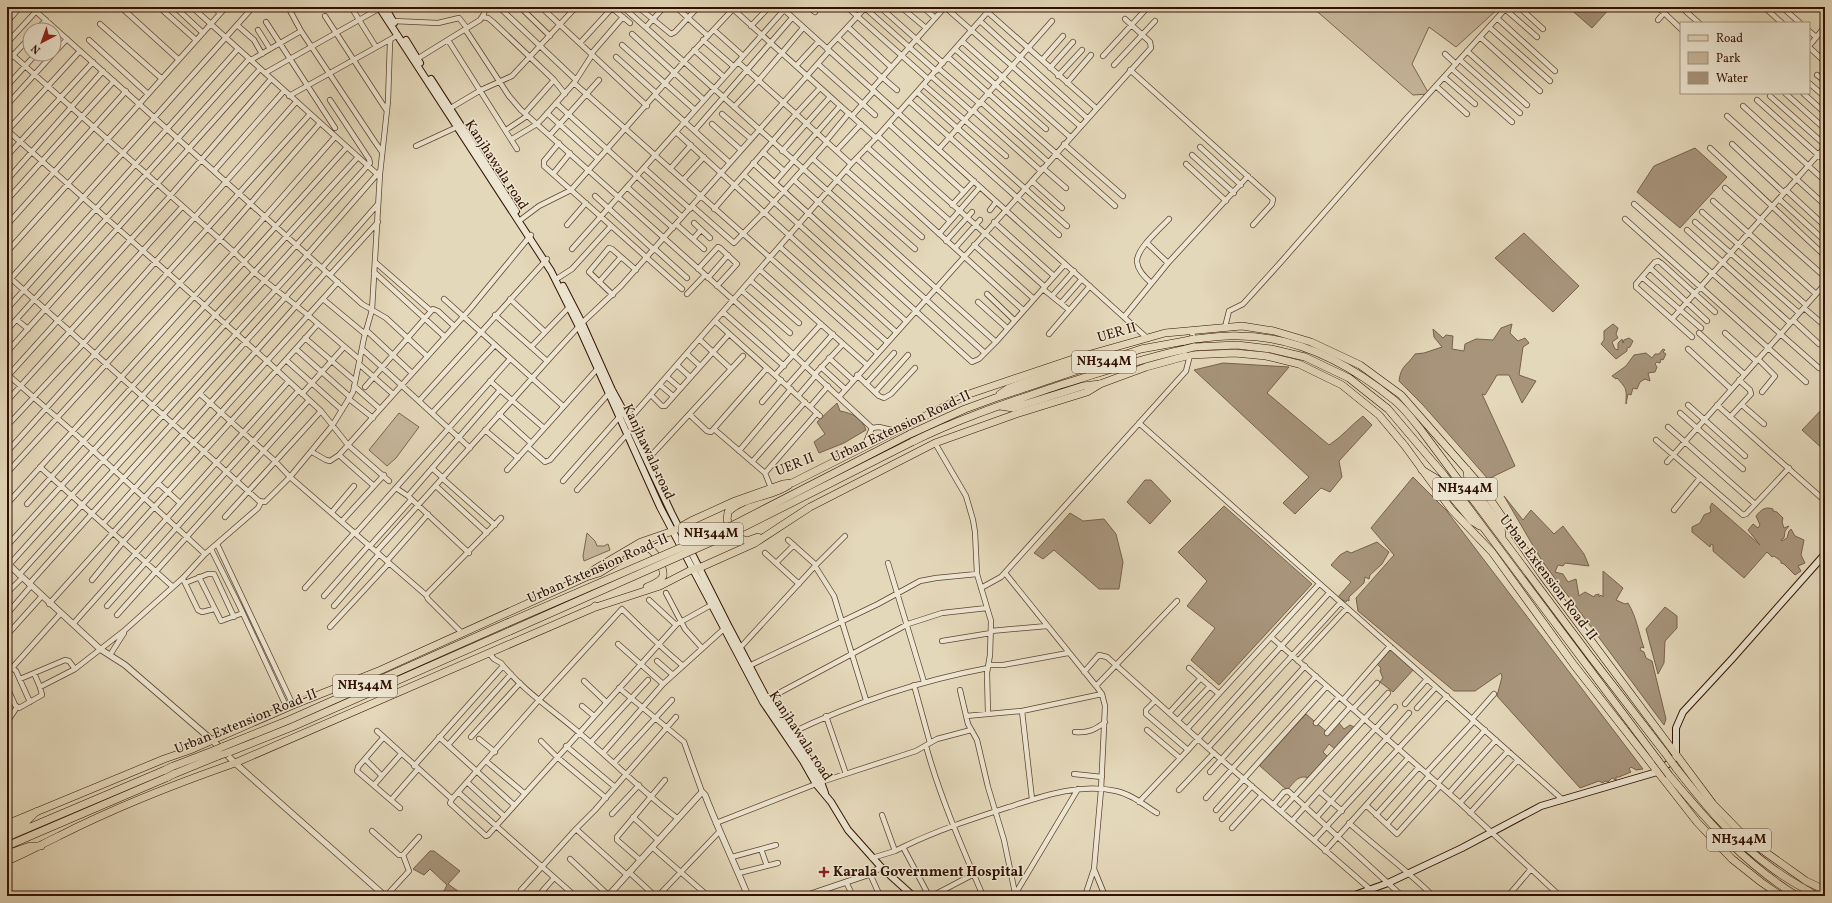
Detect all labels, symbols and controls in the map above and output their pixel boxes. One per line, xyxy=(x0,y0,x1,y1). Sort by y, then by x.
north arrow xyxy=(22,22,62,62)
legend xyxy=(1680,22,1810,94)
text: Road xyxy=(1716,31,1743,47)
text: N xyxy=(28,40,44,57)
text: Park xyxy=(1716,51,1741,67)
text: Water xyxy=(1716,71,1748,87)
street label: Kanjhawala road xyxy=(460,116,532,214)
street label: UER II xyxy=(1095,318,1139,348)
road number: NH344M xyxy=(1072,351,1136,373)
street label: Urban Extension Road-II xyxy=(828,386,974,468)
street label: Kanjhawala road xyxy=(617,401,679,503)
street label: UER II xyxy=(773,449,817,481)
road number: NH344M xyxy=(1433,478,1497,500)
street label: Urban Extension Road-II xyxy=(1495,511,1601,645)
road number: NH344M xyxy=(679,523,743,545)
street label: Urban Extension Road-II xyxy=(525,529,671,609)
road number: NH344M xyxy=(333,675,397,697)
street label: Urban Extension Road-II xyxy=(172,685,320,759)
street label: Kanjhawala road xyxy=(764,687,836,785)
road number: NH344M xyxy=(1707,829,1771,851)
place label: Karala Government Hospital xyxy=(833,863,1023,882)
marker: Karala Government Hospital xyxy=(818,866,830,878)

